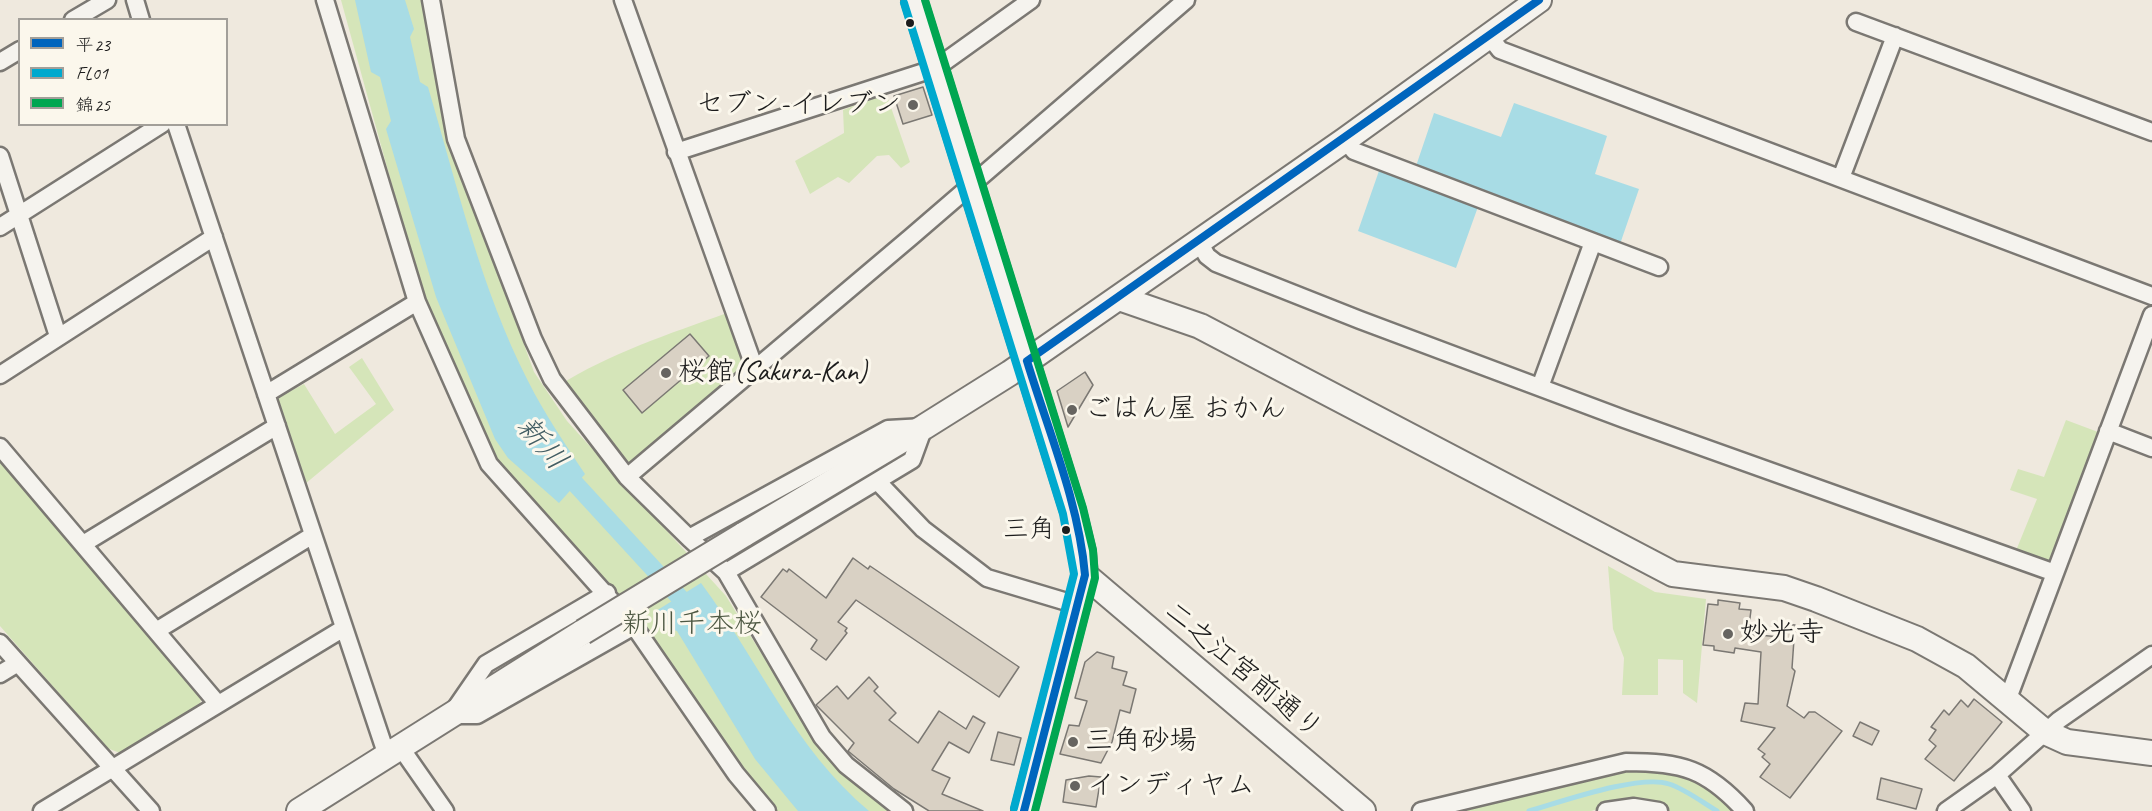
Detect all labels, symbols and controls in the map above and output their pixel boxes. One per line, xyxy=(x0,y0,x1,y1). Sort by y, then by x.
unlabelled marker xyxy=(904,17,916,29)
legend xyxy=(18,18,228,126)
text: 平23 xyxy=(76,34,110,56)
text: FL01 xyxy=(76,62,108,84)
place label: セブン-イレブン xyxy=(696,88,901,122)
text: 錦25 xyxy=(76,94,110,116)
marker: セブン-イレブン xyxy=(906,98,920,112)
place label: 桜館(Sakura-Kan) xyxy=(678,356,867,390)
marker: 桜館(Sakura-Kan) xyxy=(659,366,673,380)
place label: ごはん屋 おかん xyxy=(1084,393,1287,427)
marker: ごはん屋 おかん xyxy=(1065,403,1079,417)
water label: 新川 xyxy=(508,410,574,478)
place label: 三角 xyxy=(1003,514,1055,546)
marker: 三角 xyxy=(1060,524,1072,536)
street label: 二之江宮前通り xyxy=(1157,595,1329,747)
park label: 新川千本桜 xyxy=(622,608,762,642)
place label: 妙光寺 xyxy=(1740,617,1824,651)
marker: 妙光寺 xyxy=(1721,627,1735,641)
place label: 三角砂場 xyxy=(1085,725,1197,759)
marker: 三角砂場 xyxy=(1066,735,1080,749)
place label: インディヤム xyxy=(1087,769,1255,803)
marker: インディヤム xyxy=(1068,779,1082,793)

